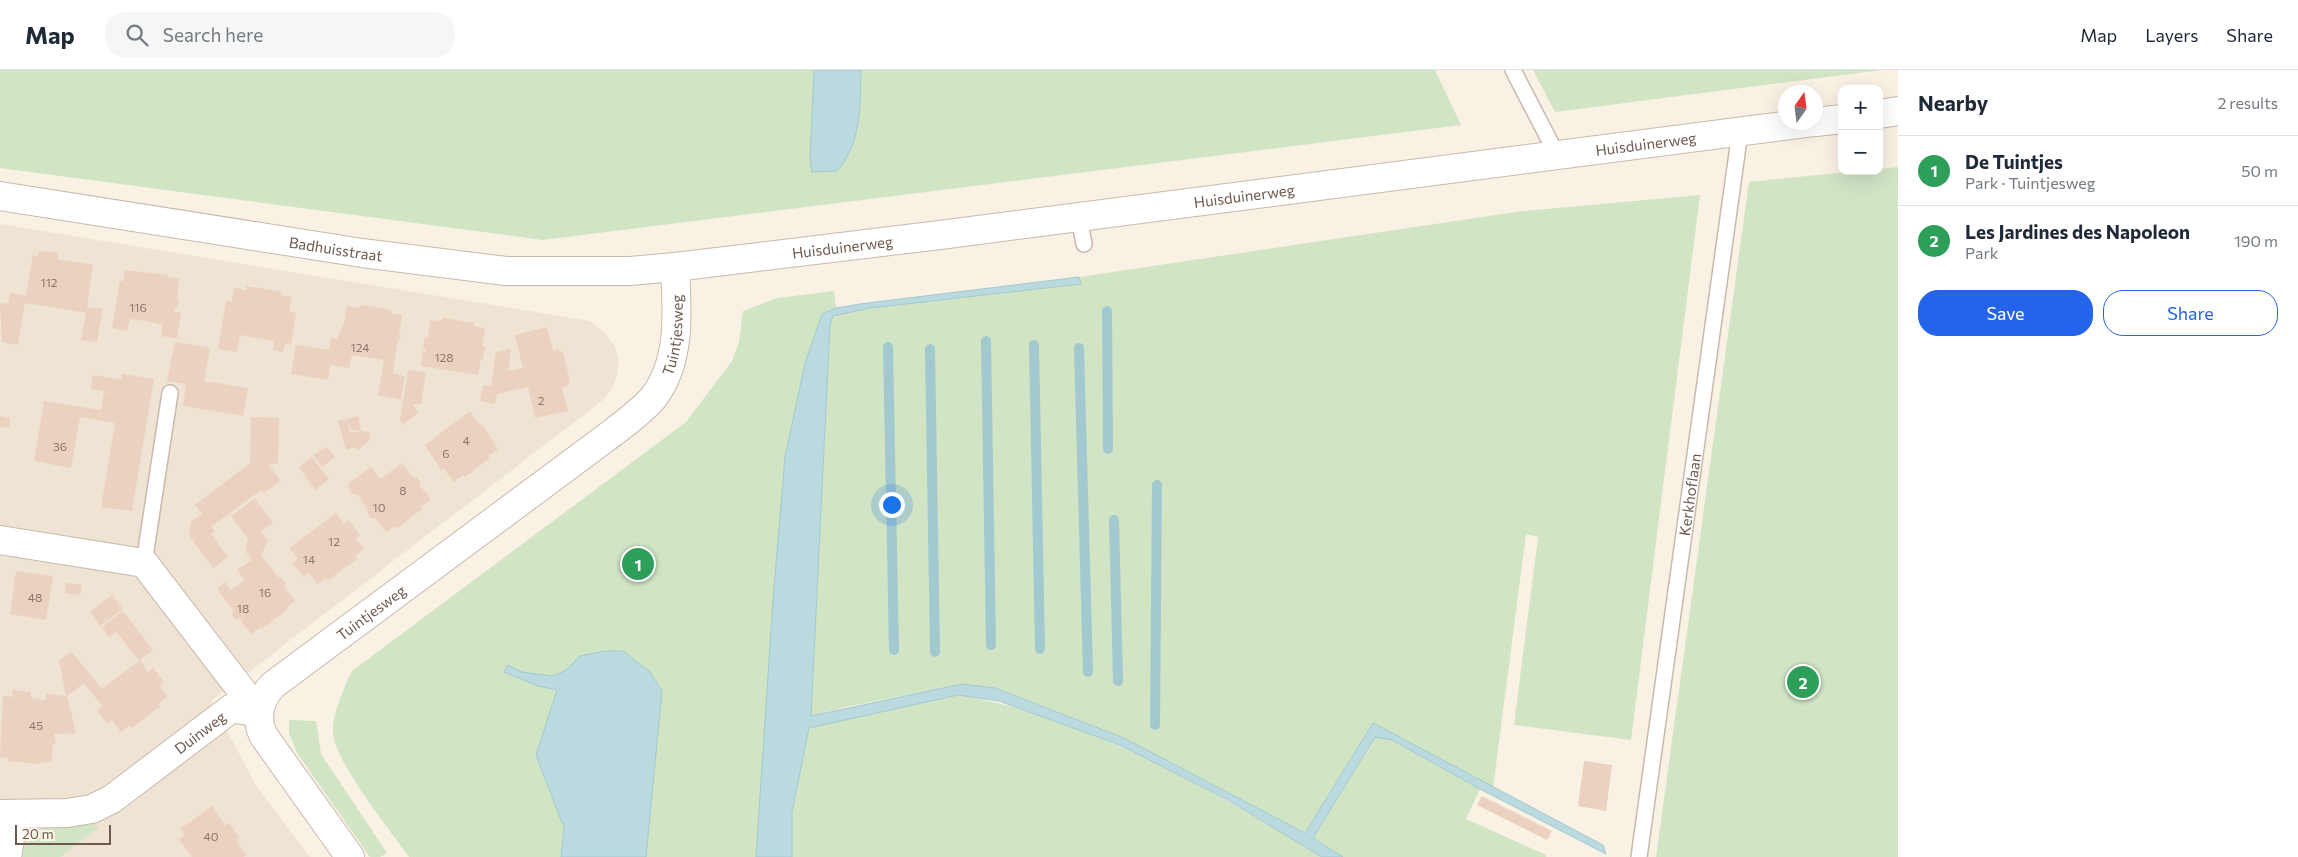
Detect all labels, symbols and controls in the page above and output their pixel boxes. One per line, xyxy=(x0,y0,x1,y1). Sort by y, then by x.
search box xyxy=(105,12,455,57)
text: Map xyxy=(25,20,75,49)
icon: search xyxy=(123,21,151,49)
text: Search here xyxy=(163,23,263,46)
text: Map xyxy=(2080,24,2117,46)
text: Layers xyxy=(2145,24,2198,46)
text: Share xyxy=(2226,24,2273,46)
north arrow xyxy=(1778,85,1823,130)
map controls xyxy=(1838,85,1883,175)
button: + xyxy=(1838,85,1883,130)
text: Nearby xyxy=(1918,90,1988,115)
text: 2 results xyxy=(2217,93,2278,112)
street label: Huisduinerweg xyxy=(1594,128,1697,159)
button: − xyxy=(1838,130,1883,175)
text: De Tuintjes xyxy=(1965,150,2063,173)
text: 1 xyxy=(1930,161,1938,180)
text: 50 m xyxy=(2241,161,2278,180)
text: Park · Tuintjesweg xyxy=(1965,173,2095,192)
street label: Huisduinerweg xyxy=(1193,180,1296,211)
text: Les Jardines des Napoleon xyxy=(1965,220,2190,243)
text: 2 xyxy=(1929,231,1939,250)
text: 190 m xyxy=(2234,231,2278,250)
street label: Huisduinerweg xyxy=(791,232,894,262)
street label: Badhuisstraat xyxy=(288,233,384,265)
text: Park xyxy=(1965,243,1998,262)
house number: 112 xyxy=(41,275,58,289)
button: Save xyxy=(1918,290,2093,336)
button: Share xyxy=(2103,290,2278,336)
street label: Tuintjesweg xyxy=(658,294,686,378)
house number: 116 xyxy=(129,300,147,314)
house number: 124 xyxy=(351,340,369,354)
house number: 128 xyxy=(434,350,454,364)
house number: 2 xyxy=(538,393,545,407)
house number: 4 xyxy=(462,433,470,447)
house number: 36 xyxy=(53,439,67,453)
house number: 6 xyxy=(442,446,450,460)
street label: Kerkhoflaan xyxy=(1675,452,1704,537)
house number: 8 xyxy=(399,483,407,497)
your location xyxy=(879,492,905,518)
house number: 10 xyxy=(373,500,386,514)
house number: 12 xyxy=(328,534,340,548)
pin: 1 xyxy=(622,545,654,583)
house number: 14 xyxy=(303,552,315,566)
street label: Tuintjesweg xyxy=(333,581,409,644)
house number: 16 xyxy=(259,585,271,599)
house number: 48 xyxy=(28,590,42,604)
house number: 18 xyxy=(237,601,249,615)
pin: 2 xyxy=(1787,663,1819,701)
street label: Duinweg xyxy=(171,707,229,758)
house number: 45 xyxy=(29,718,43,732)
scale bar xyxy=(15,822,111,845)
text: 20 m xyxy=(22,825,54,842)
house number: 40 xyxy=(203,829,219,843)

